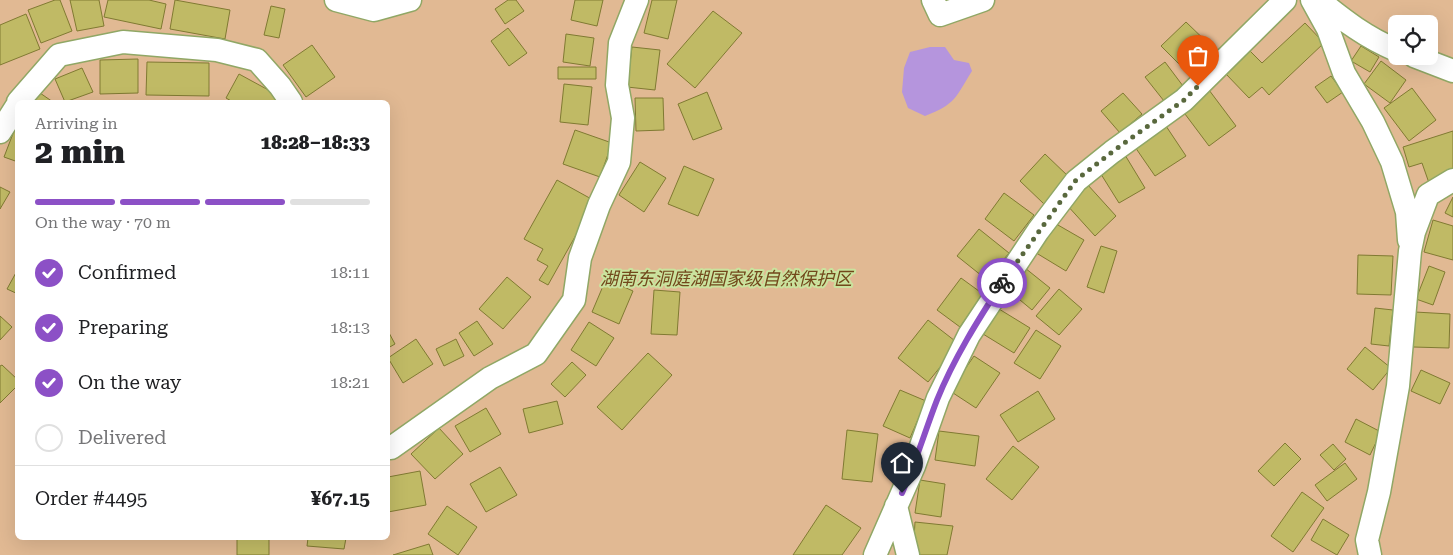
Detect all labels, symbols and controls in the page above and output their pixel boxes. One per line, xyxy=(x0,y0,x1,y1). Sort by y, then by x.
map controls xyxy=(1388,15,1438,65)
button: locate xyxy=(1388,15,1438,65)
pin xyxy=(1177,35,1219,86)
icon: bag xyxy=(1184,42,1212,70)
text: Arriving in xyxy=(35,114,118,133)
text: 18:28–18:33 xyxy=(261,131,370,154)
text: 2 min xyxy=(35,133,125,171)
text: On the way · 70 m xyxy=(35,213,171,232)
courier xyxy=(977,258,1027,308)
icon: check xyxy=(35,259,63,287)
text: Confirmed xyxy=(78,261,176,284)
text: 18:11 xyxy=(330,263,370,282)
park label: 湖南东洞庭湖国家级自然保护区 xyxy=(600,268,855,289)
icon: bike xyxy=(988,269,1016,297)
icon: check xyxy=(35,314,63,342)
text: Preparing xyxy=(78,316,168,339)
text: 18:13 xyxy=(330,318,370,337)
icon: check xyxy=(35,369,63,397)
text: On the way xyxy=(78,371,181,394)
text: 18:21 xyxy=(330,373,370,392)
text: Delivered xyxy=(78,426,166,449)
pin xyxy=(881,442,923,493)
icon: home xyxy=(888,449,916,477)
text: Order #4495 xyxy=(35,487,147,510)
text: ¥67.15 xyxy=(311,487,370,510)

